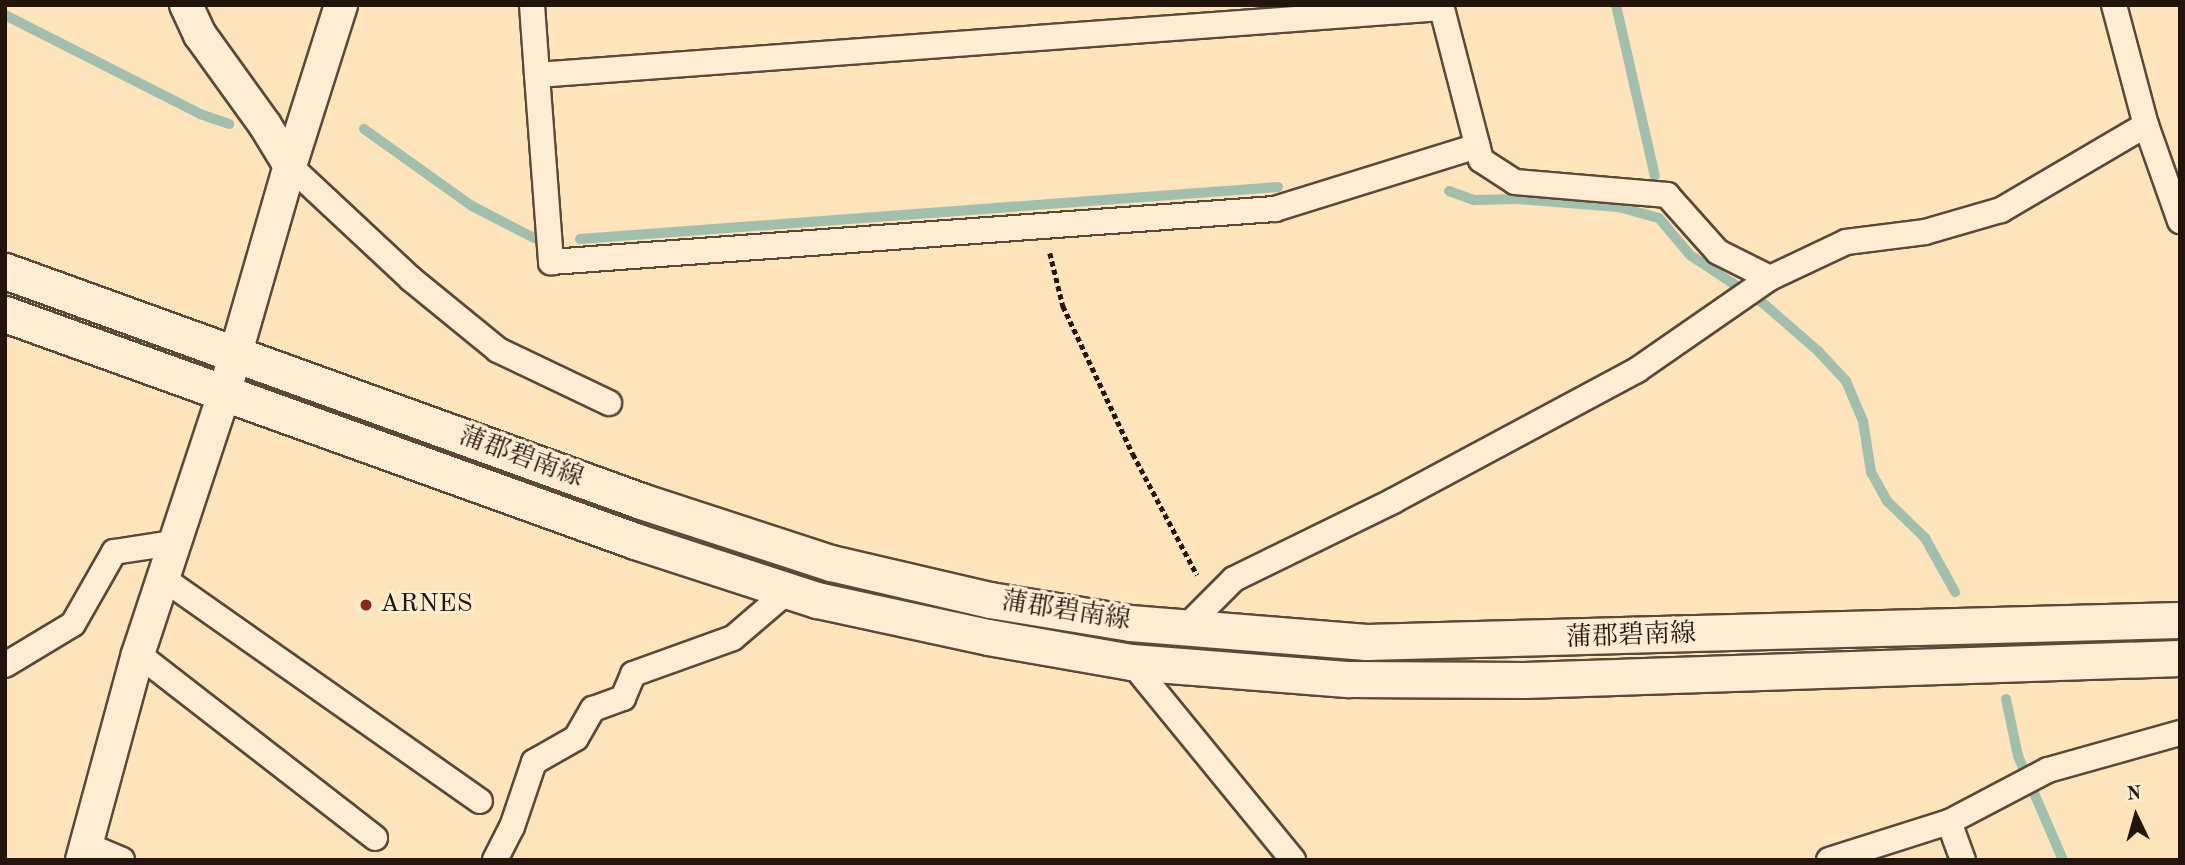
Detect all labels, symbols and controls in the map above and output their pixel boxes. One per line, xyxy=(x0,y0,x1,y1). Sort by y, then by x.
street label: 蒲郡碧南線 xyxy=(455,421,587,495)
street label: 蒲郡碧南線 xyxy=(999,586,1133,638)
place label: ARNES xyxy=(380,589,473,621)
marker: ARNES xyxy=(358,597,374,613)
street label: 蒲郡碧南線 xyxy=(1565,619,1697,655)
north arrow xyxy=(2101,781,2171,851)
text: N xyxy=(2126,784,2142,805)

